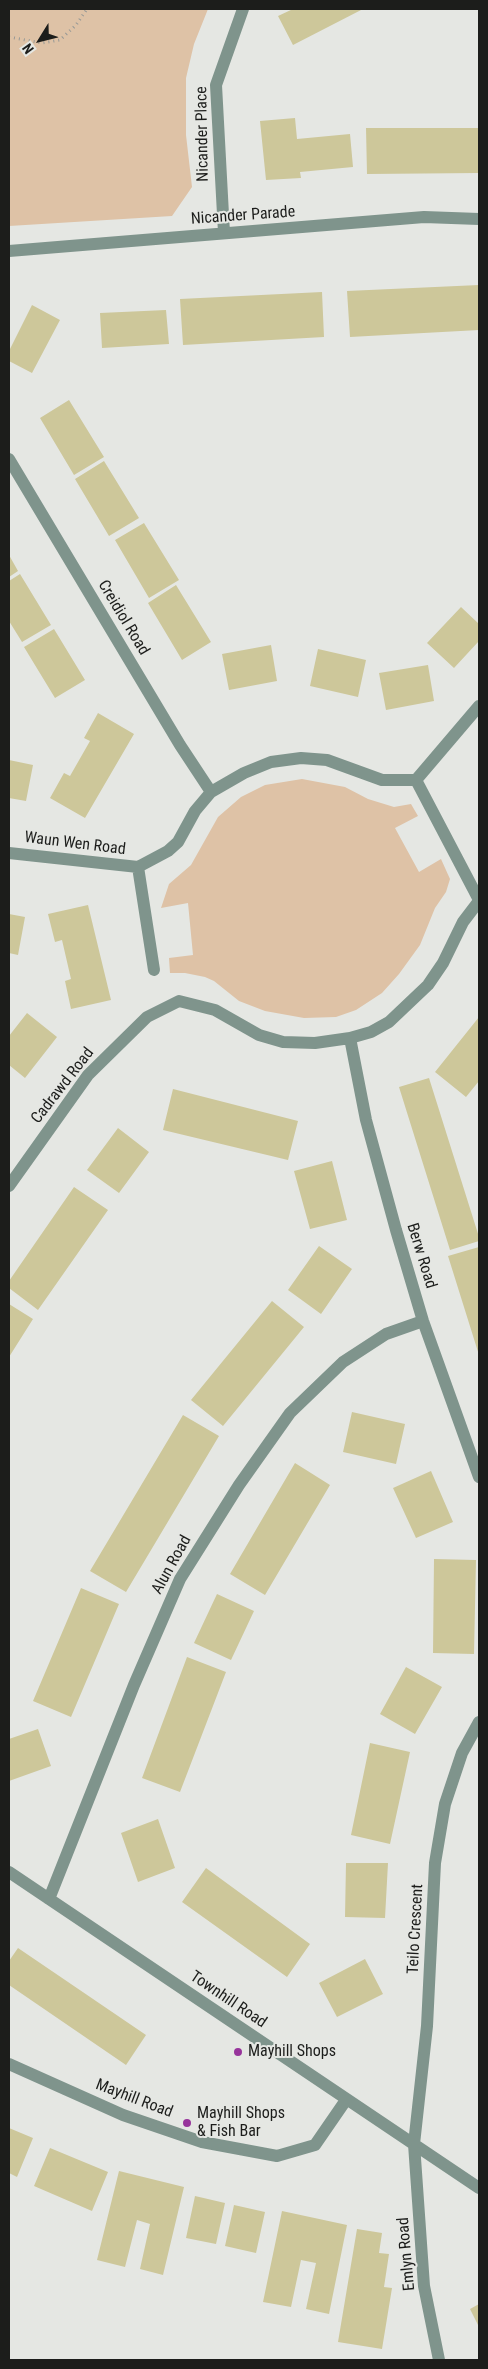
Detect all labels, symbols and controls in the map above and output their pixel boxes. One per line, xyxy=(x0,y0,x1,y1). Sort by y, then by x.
north arrow xyxy=(15,15,65,65)
text: N xyxy=(19,41,37,57)
street label: Nicander Place xyxy=(193,86,213,182)
street label: Nicander Parade xyxy=(190,203,296,229)
street label: Creidiol Road xyxy=(93,577,153,659)
street label: Waun Wen Road xyxy=(23,828,127,860)
street label: Cadrawd Road xyxy=(27,1044,99,1128)
street label: Berw Road xyxy=(402,1221,440,1291)
street label: Alun Road xyxy=(148,1532,196,1598)
street label: Teilo Crescent xyxy=(404,1884,428,1974)
street label: Townhill Road xyxy=(186,1967,270,2033)
place label: Mayhill Shops xyxy=(248,2042,336,2062)
marker: Mayhill Shops xyxy=(232,2046,244,2058)
street label: Mayhill Road xyxy=(93,2076,175,2122)
place label: Mayhill Shops & Fish Bar xyxy=(197,2104,285,2142)
marker: Mayhill Shops & Fish Bar xyxy=(181,2117,193,2129)
street label: Emlyn Road xyxy=(394,2216,420,2292)

